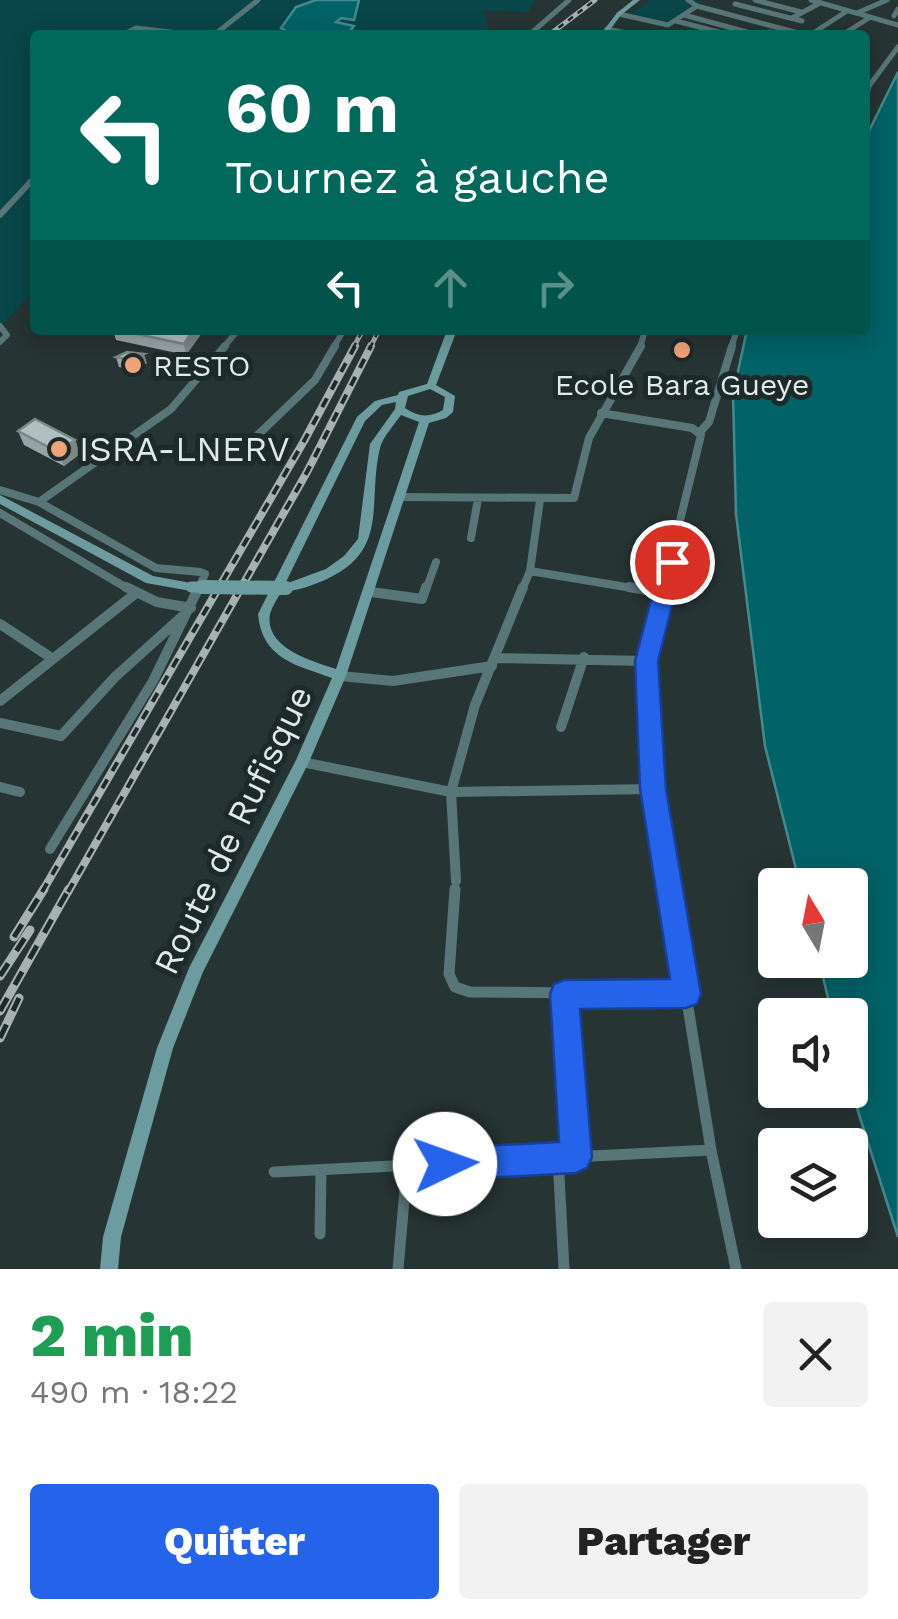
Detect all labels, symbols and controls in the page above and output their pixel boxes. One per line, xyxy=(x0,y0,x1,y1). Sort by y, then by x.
text: 60 m xyxy=(225,67,399,149)
icon: left xyxy=(60,70,190,200)
text: Tournez à gauche xyxy=(225,151,610,204)
icon: left xyxy=(318,260,373,315)
icon: ahead xyxy=(423,260,478,315)
icon: right xyxy=(528,260,583,315)
marker: Ecole Bara Gueye xyxy=(671,339,693,361)
place label: RESTO xyxy=(153,348,250,383)
marker: RESTO xyxy=(122,354,144,376)
place label: Ecole Bara Gueye xyxy=(555,367,809,402)
place label: ISRA-LNERV xyxy=(79,428,290,470)
marker: ISRA-LNERV xyxy=(48,438,70,460)
pin xyxy=(630,520,715,605)
icon: arrive xyxy=(645,535,700,590)
street label: Route de Rufisque xyxy=(145,679,321,981)
north arrow xyxy=(758,868,868,978)
map controls xyxy=(758,868,868,1238)
button: sound xyxy=(758,998,868,1108)
position arrow xyxy=(393,1112,497,1216)
button: layers xyxy=(758,1128,868,1238)
text: 2 min xyxy=(30,1300,194,1371)
button: close xyxy=(763,1302,868,1407)
text: 490 m · 18:22 xyxy=(30,1373,238,1411)
button: Quitter xyxy=(30,1484,439,1599)
button: Partager xyxy=(459,1484,868,1599)

